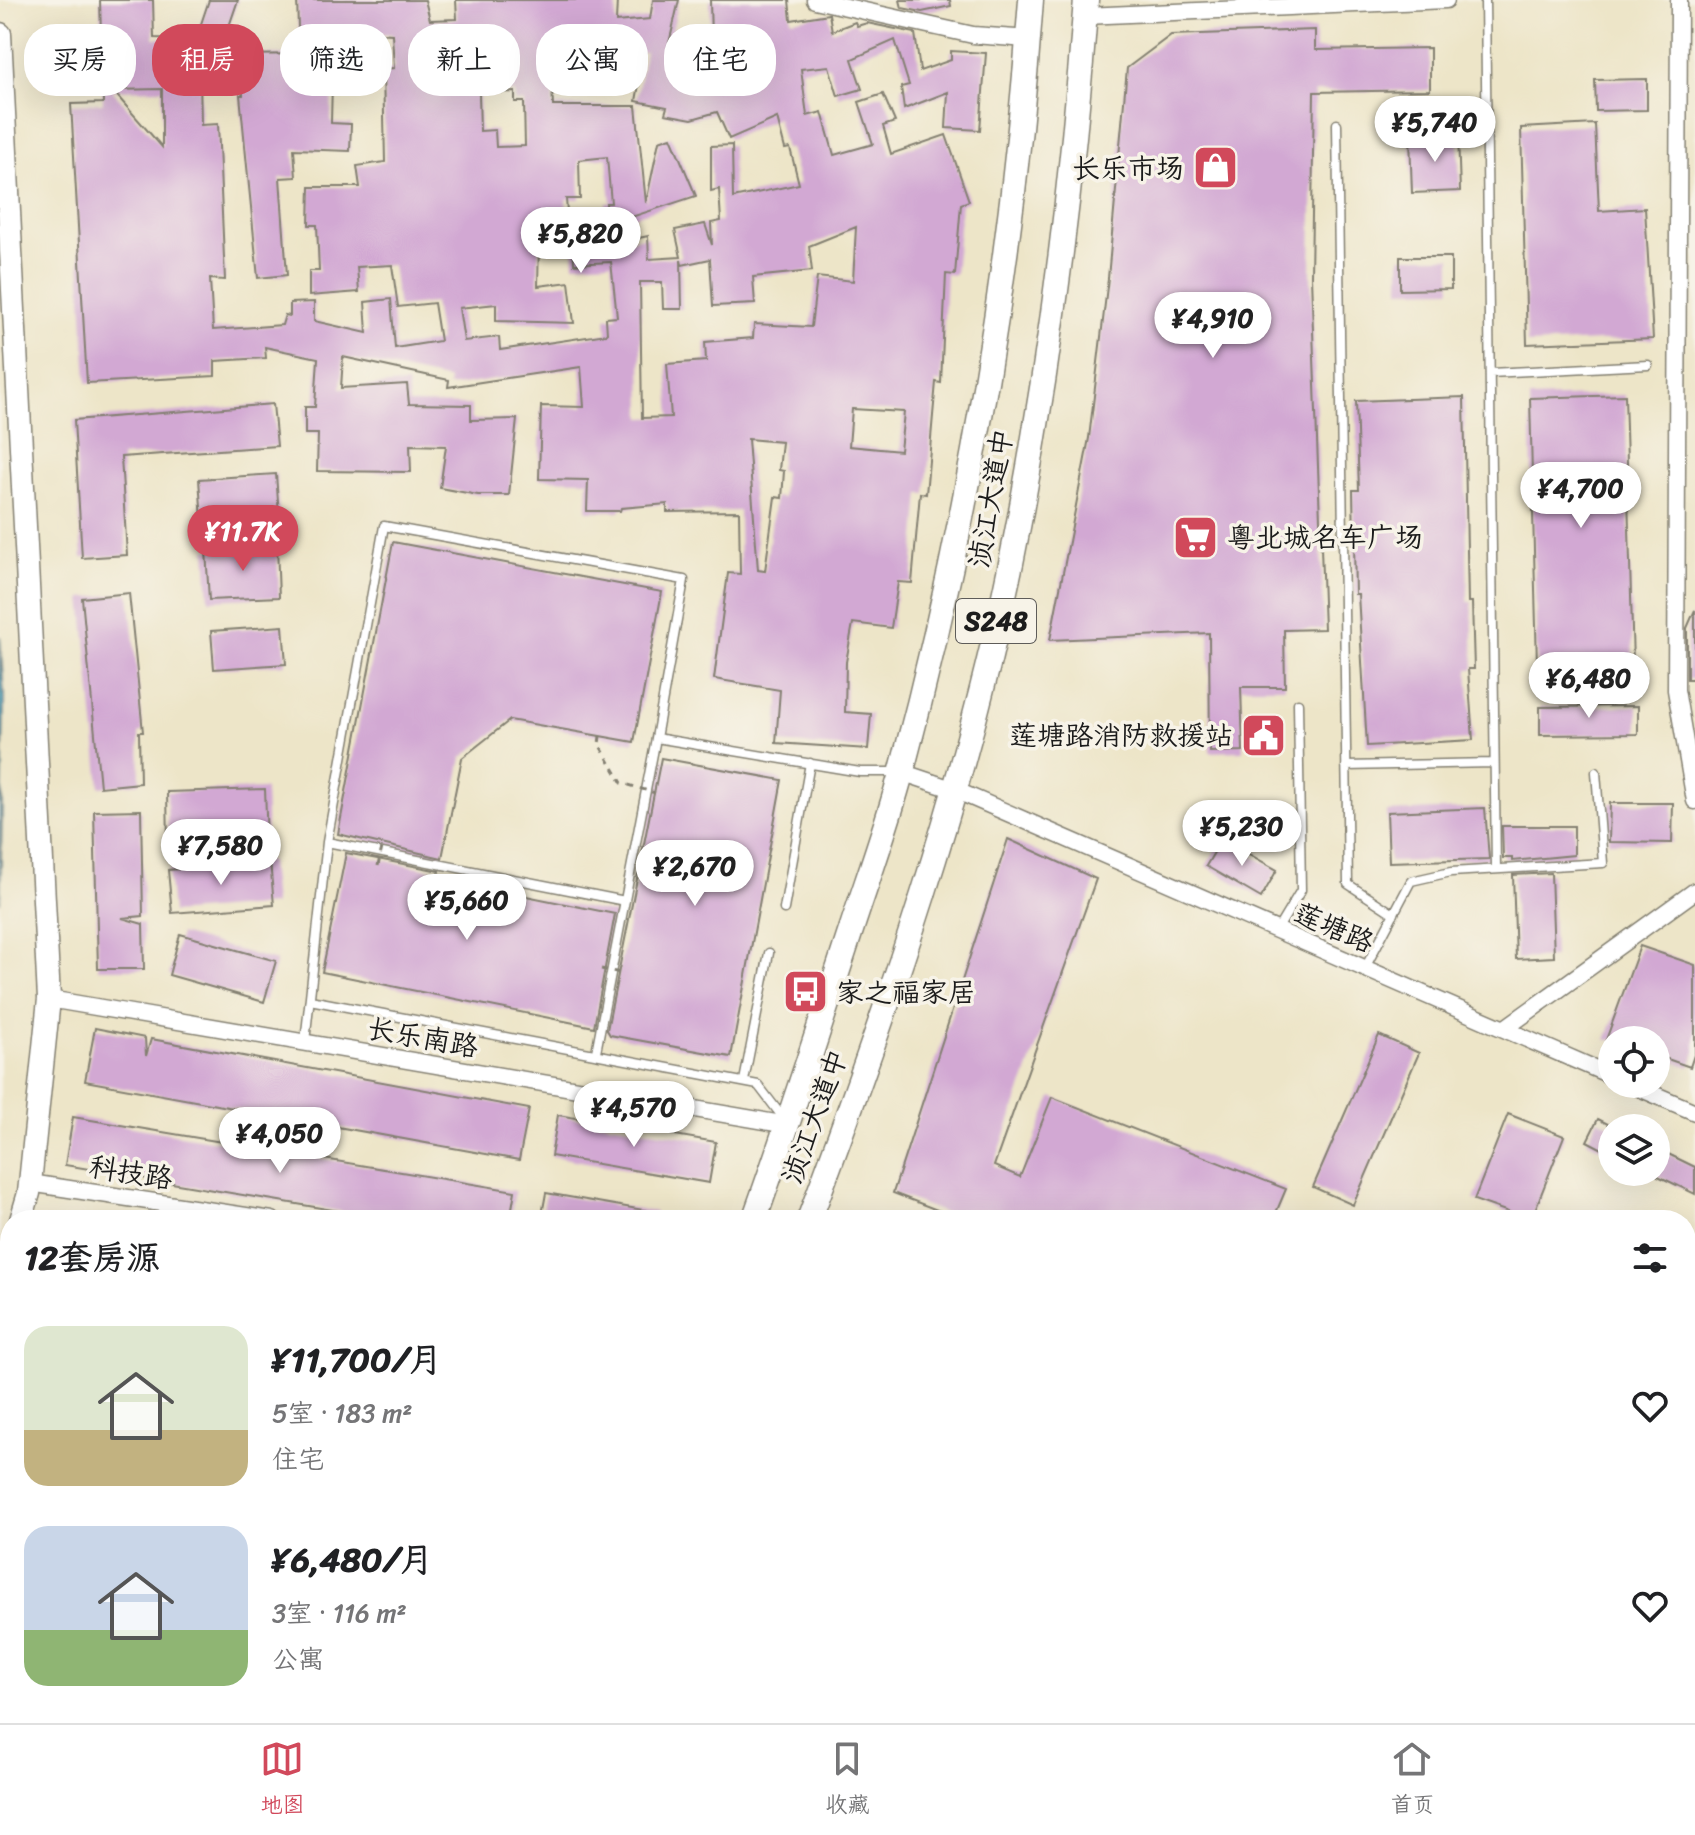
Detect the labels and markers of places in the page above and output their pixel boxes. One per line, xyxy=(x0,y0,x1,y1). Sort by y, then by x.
pin: ¥5,740 xyxy=(1370,96,1500,164)
place label: 长乐市场 xyxy=(1072,144,1184,193)
shop icon: 长乐市场 xyxy=(1191,144,1239,192)
pin: ¥5,820 xyxy=(516,207,646,275)
pin: ¥4,910 xyxy=(1148,292,1278,360)
pin: ¥4,700 xyxy=(1516,462,1646,530)
pin: ¥11.7K xyxy=(178,505,308,573)
supermarket icon: 粤北城名车广场 xyxy=(1172,513,1220,561)
place label: 粤北城名车广场 xyxy=(1227,513,1423,562)
pin: ¥6,480 xyxy=(1524,652,1654,720)
place label: 莲塘路消防救援站 xyxy=(1009,711,1233,760)
public building icon: 莲塘路消防救援站 xyxy=(1240,711,1288,759)
pin: ¥5,230 xyxy=(1177,800,1307,868)
pin: ¥7,580 xyxy=(156,819,286,887)
pin: ¥2,670 xyxy=(630,840,760,908)
pin: ¥5,660 xyxy=(402,874,532,942)
bus stop icon: 家之福家居 xyxy=(781,968,829,1016)
place label: 家之福家居 xyxy=(836,968,976,1017)
pin: ¥4,570 xyxy=(569,1081,699,1149)
pin: ¥4,050 xyxy=(215,1107,345,1175)

